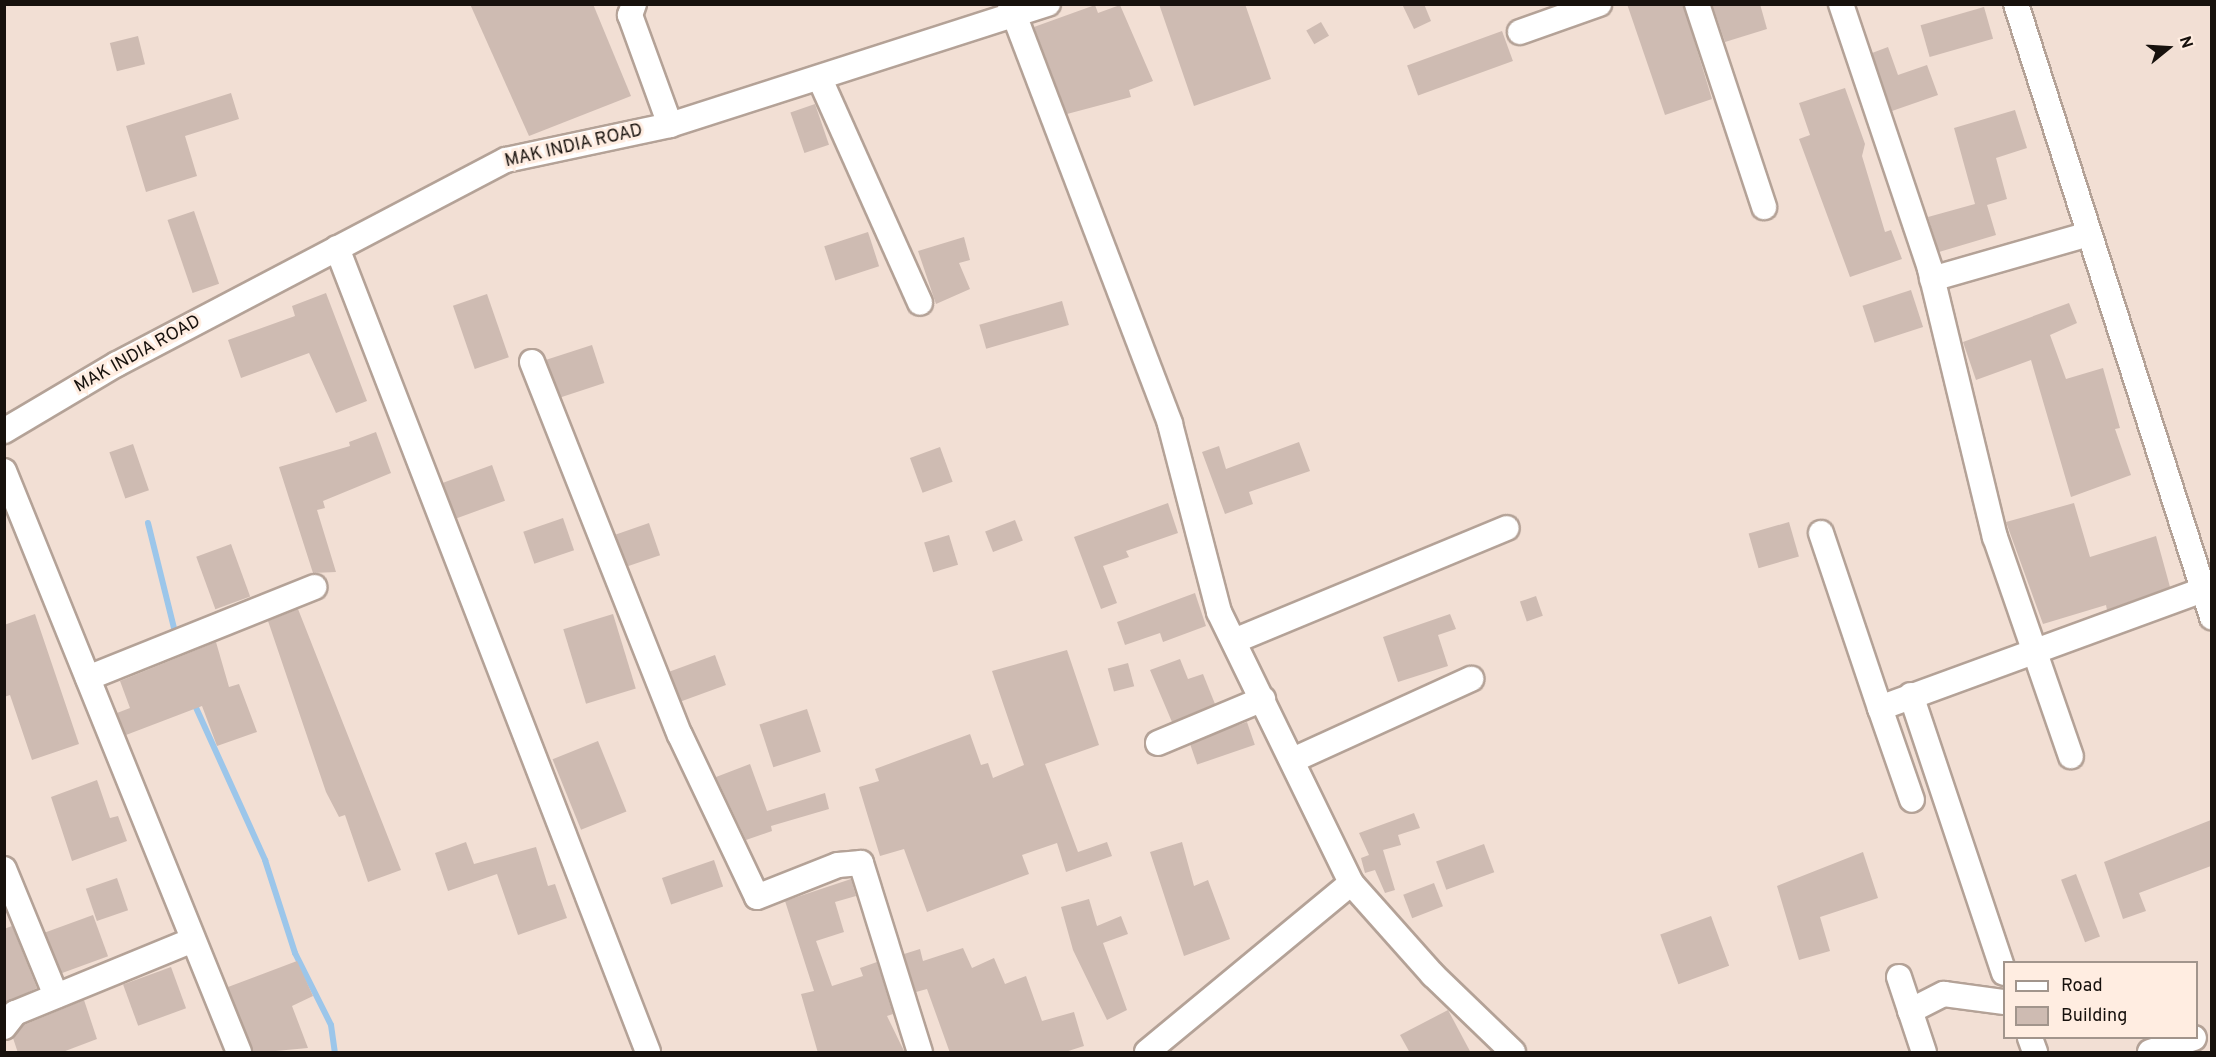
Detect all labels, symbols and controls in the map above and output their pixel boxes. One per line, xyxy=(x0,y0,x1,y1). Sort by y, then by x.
north arrow xyxy=(2138,18,2198,78)
text: N xyxy=(2174,34,2196,51)
street label: MAK INDIA ROAD xyxy=(503,121,645,173)
street label: MAK INDIA ROAD xyxy=(71,311,205,399)
legend xyxy=(2003,961,2198,1039)
text: Road xyxy=(2061,975,2103,998)
text: Building xyxy=(2061,1005,2127,1028)

